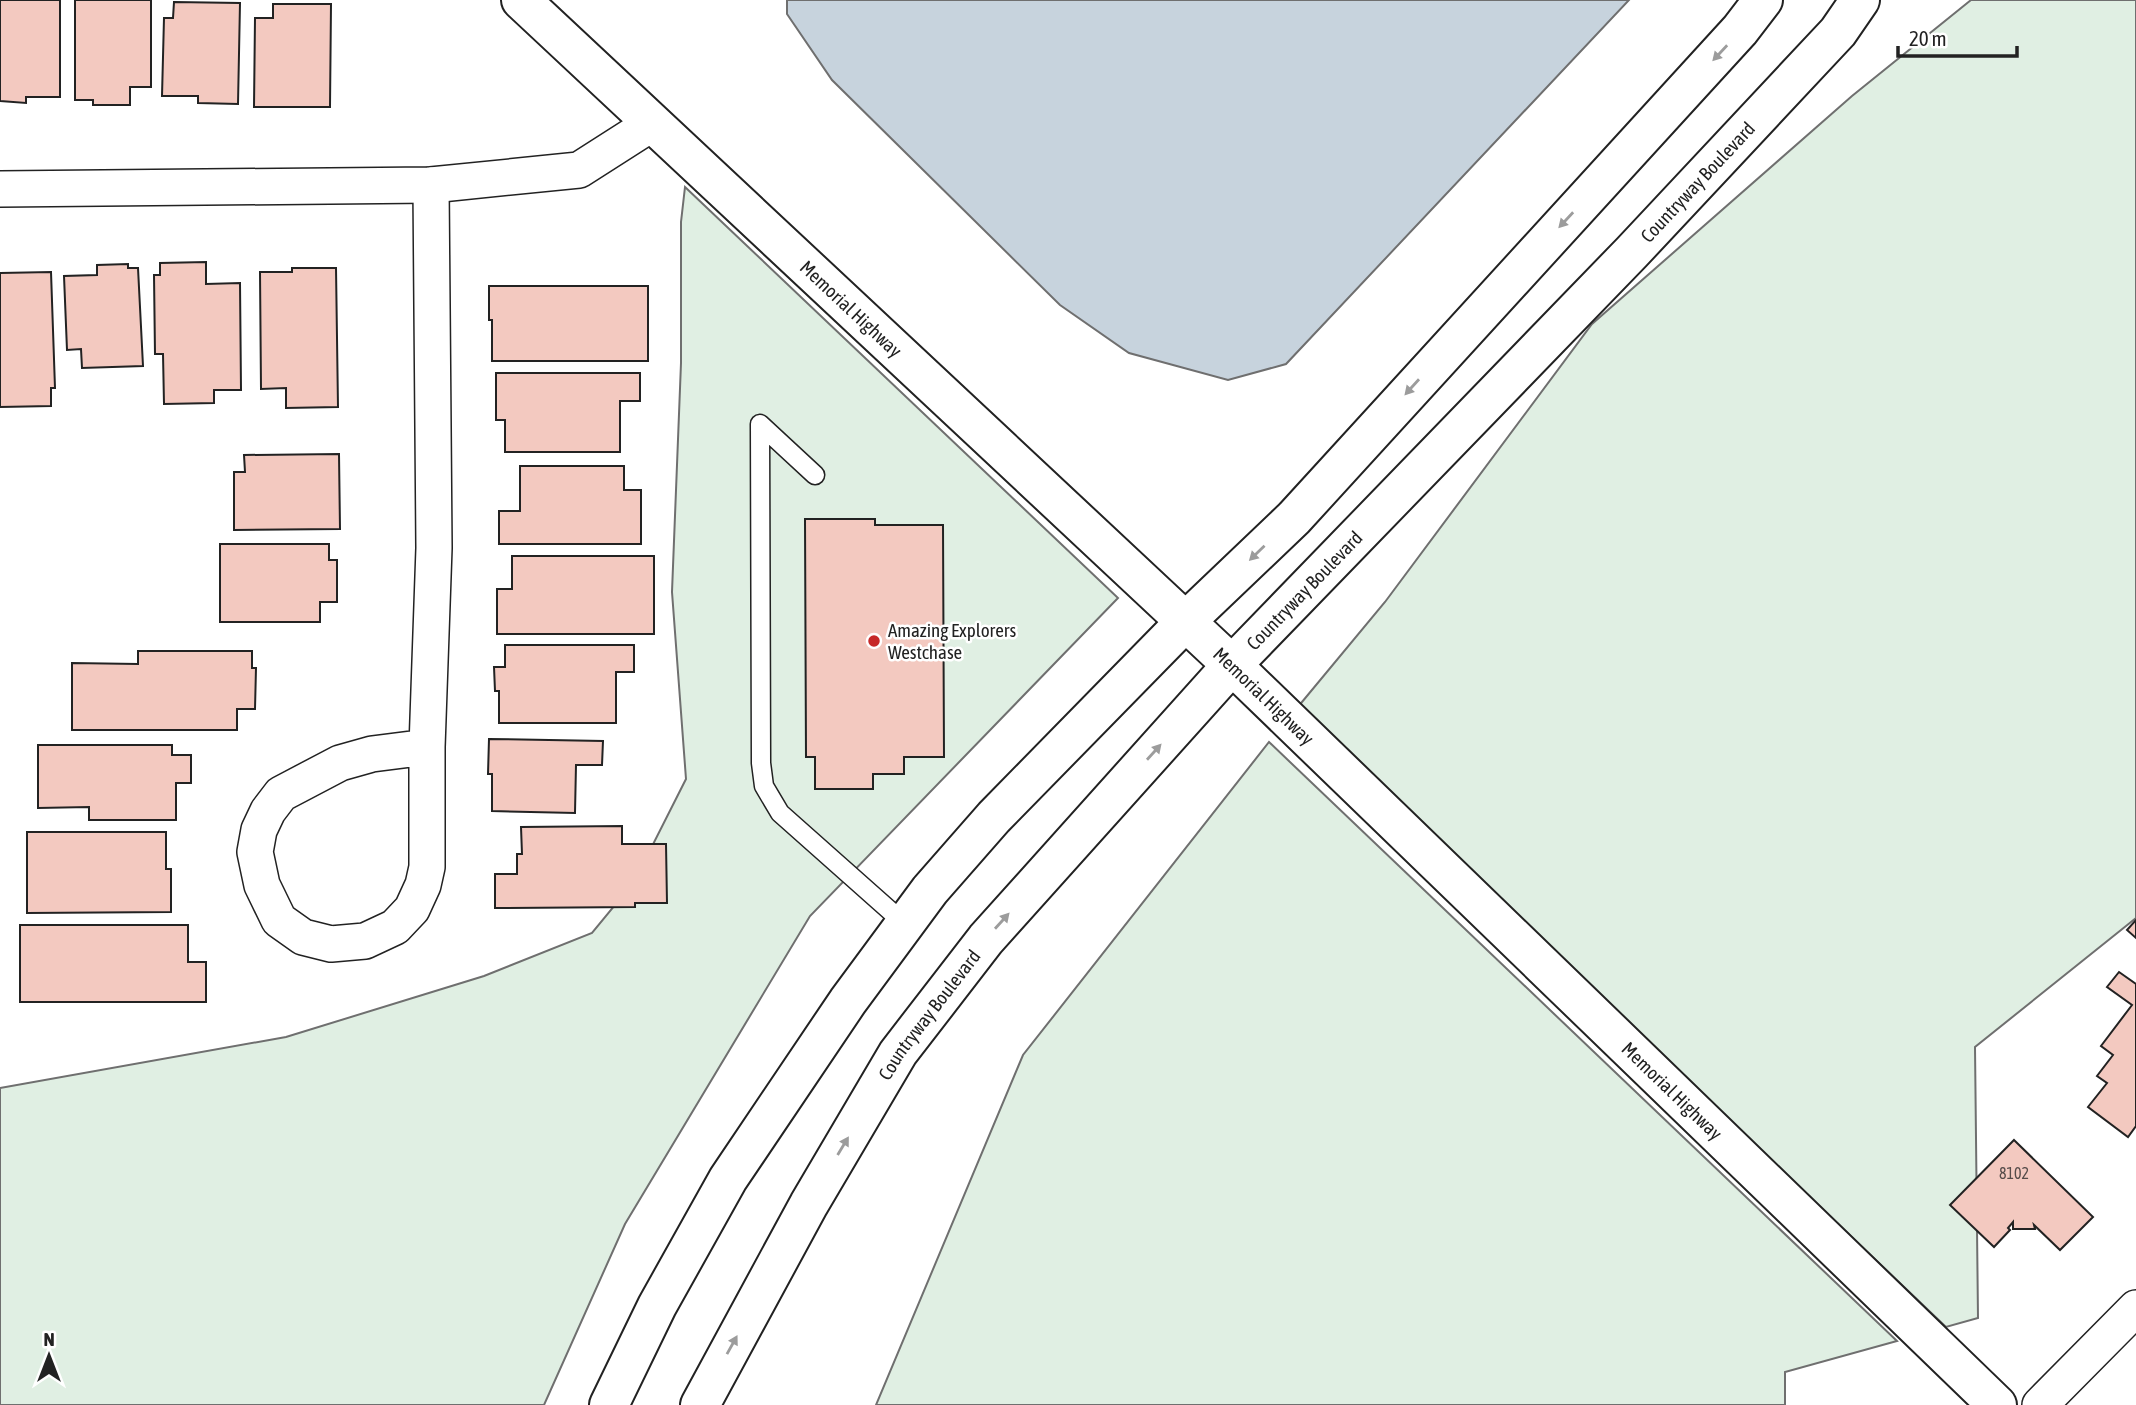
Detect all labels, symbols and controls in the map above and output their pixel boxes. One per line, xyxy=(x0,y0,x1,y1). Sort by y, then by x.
scale bar xyxy=(1898,14,2017,58)
text: 20 m xyxy=(1909,26,1947,50)
one-way arrow xyxy=(1712,44,1728,62)
street label: Countryway Boulevard xyxy=(1636,117,1759,247)
one-way arrow xyxy=(1558,211,1574,229)
street label: Memorial Highway xyxy=(796,256,907,362)
one-way arrow xyxy=(1405,379,1420,396)
street label: Countryway Boulevard xyxy=(1242,526,1367,654)
one-way arrow xyxy=(1248,545,1265,562)
place label: Amazing Explorers Westchase xyxy=(888,619,1016,663)
marker: Amazing Explorers Westchase xyxy=(866,633,882,649)
street label: Memorial Highway xyxy=(1209,643,1319,750)
one-way arrow xyxy=(1146,743,1161,760)
one-way arrow xyxy=(994,912,1010,930)
street label: Countryway Boulevard xyxy=(874,945,985,1084)
street label: Memorial Highway xyxy=(1617,1037,1727,1144)
one-way arrow xyxy=(837,1137,849,1156)
house number: 8102 xyxy=(1999,1164,2029,1182)
north arrow xyxy=(14,1321,84,1391)
text: N xyxy=(43,1328,55,1350)
one-way arrow xyxy=(726,1335,738,1355)

